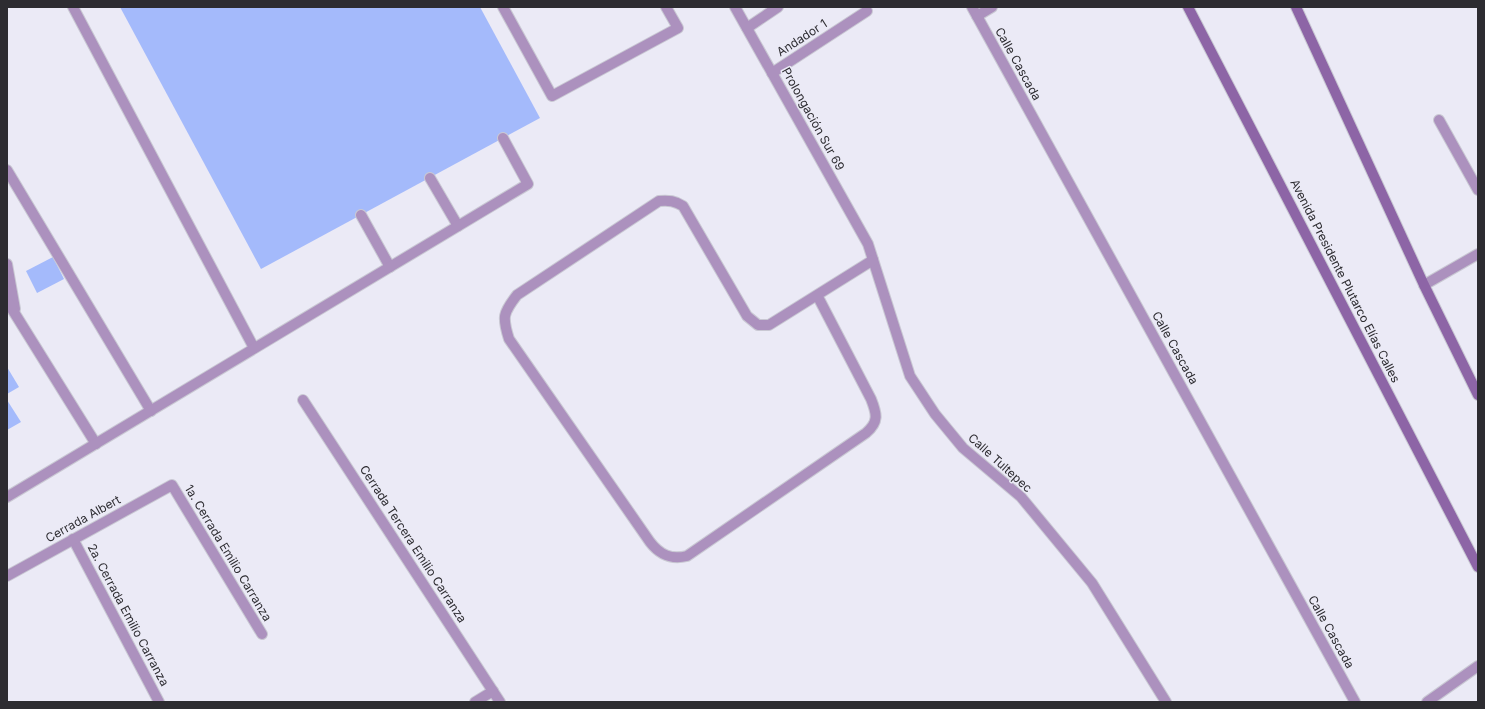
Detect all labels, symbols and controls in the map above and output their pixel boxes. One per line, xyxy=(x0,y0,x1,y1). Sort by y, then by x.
street label: Andador 1 xyxy=(774,16,830,59)
street label: Calle Cascada xyxy=(992,25,1045,103)
street label: Prolongación Sur 69 xyxy=(779,65,848,173)
street label: Avenida Presidente Plutarco Elías Calles xyxy=(1287,176,1404,385)
street label: Calle Cascada xyxy=(1149,309,1202,387)
street label: Calle Tultepec xyxy=(965,430,1035,495)
street label: Cerrada Tercera Emilio Carranza xyxy=(357,462,470,625)
street label: 1a. Cerrada Emilio Carranza xyxy=(182,482,275,624)
street label: Cerrada Albert xyxy=(43,492,123,545)
street label: 2a. Cerrada Emilio Carranza xyxy=(84,541,172,688)
street label: Calle Cascada xyxy=(1305,593,1358,671)

